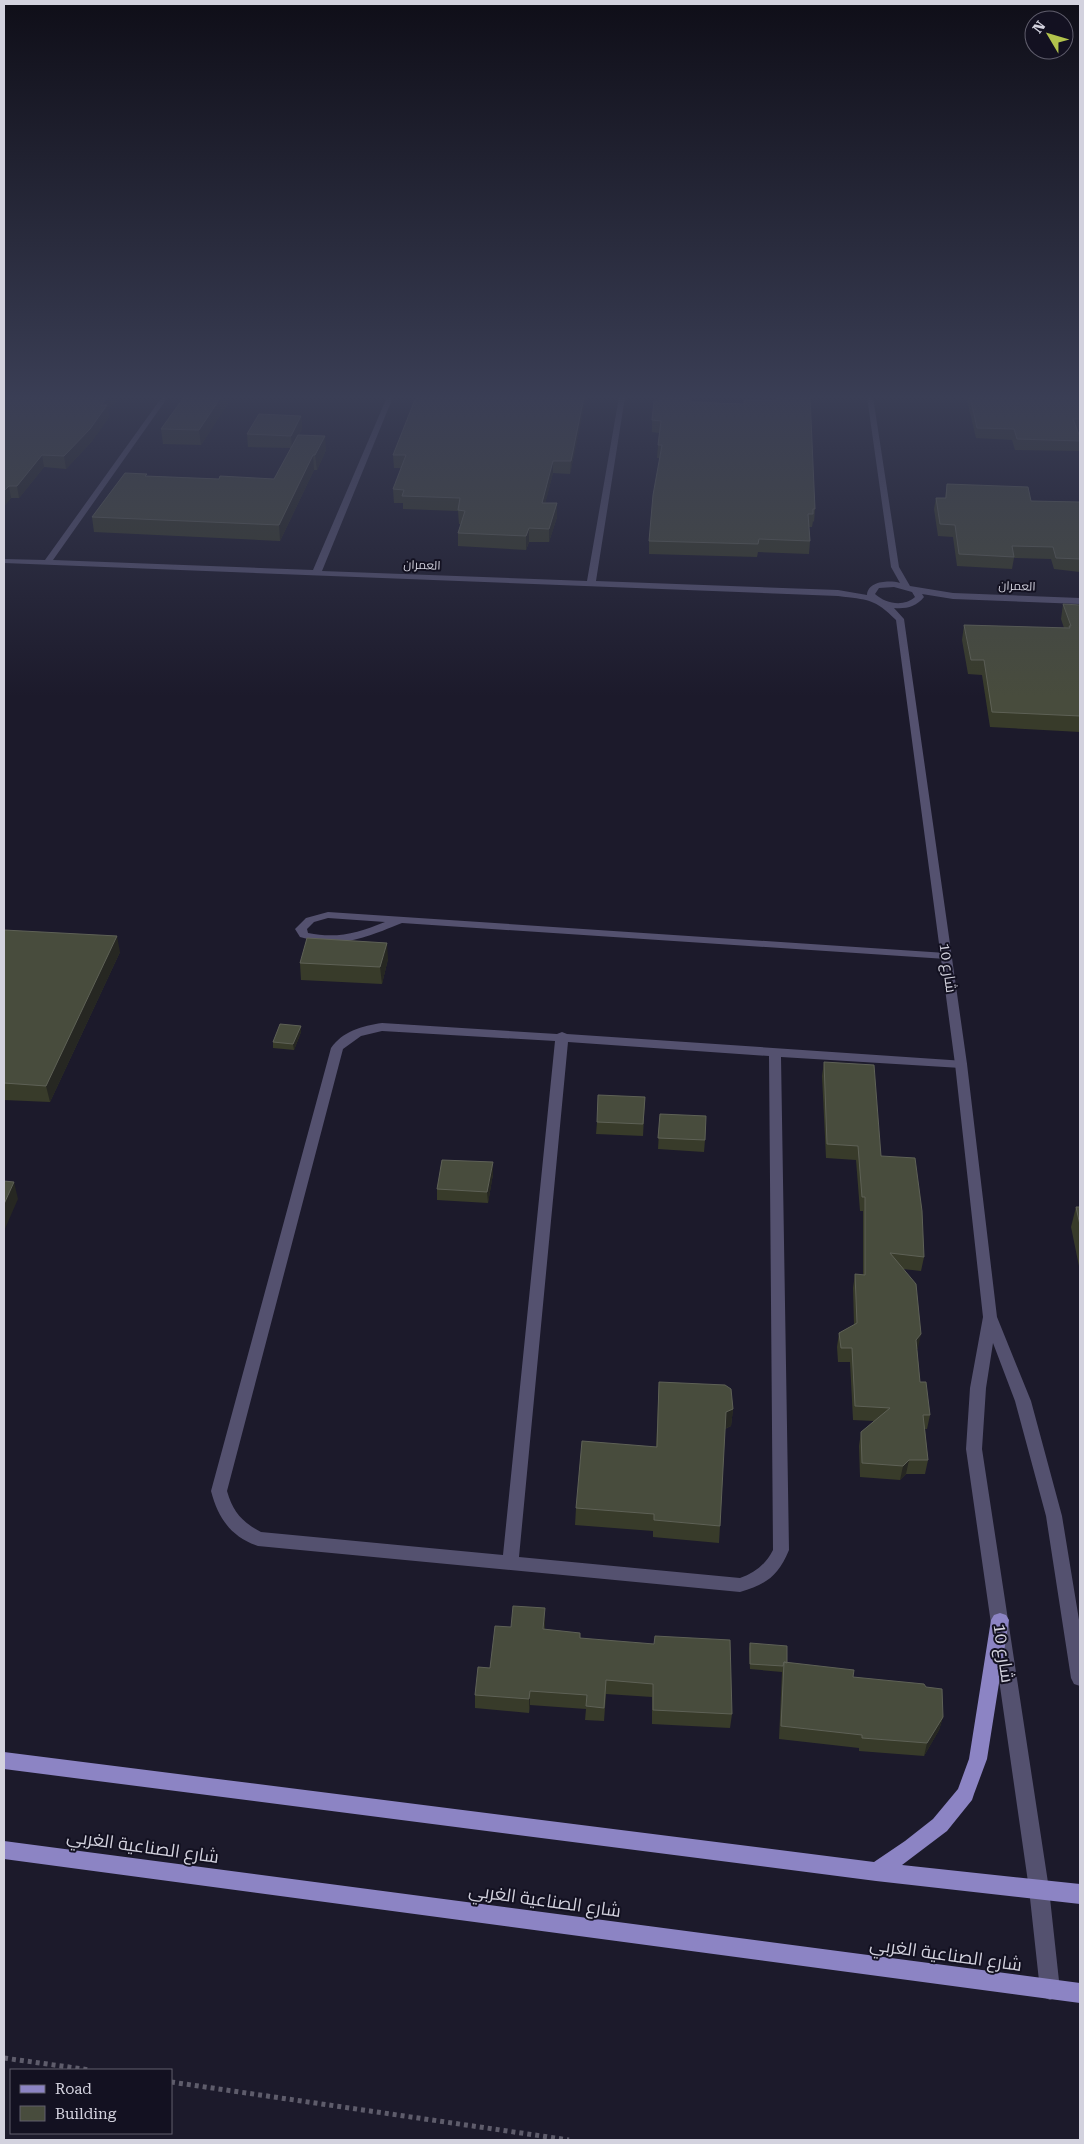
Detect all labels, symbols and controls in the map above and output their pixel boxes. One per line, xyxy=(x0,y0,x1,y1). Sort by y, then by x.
north arrow xyxy=(1024,10,1074,60)
text: N xyxy=(1029,18,1049,36)
street label: العمران xyxy=(403,557,441,573)
street label: العمران xyxy=(998,578,1036,594)
street label: شارع 10 xyxy=(934,942,960,994)
street label: شارع 10 xyxy=(987,1622,1019,1684)
street label: شارع الصناعية الغربي xyxy=(65,1825,220,1871)
street label: شارع الصناعية الغربي xyxy=(467,1879,622,1925)
street label: شارع الصناعية الغربي xyxy=(868,1933,1023,1979)
legend xyxy=(10,2069,172,2134)
text: Road xyxy=(55,2080,92,2098)
text: Building xyxy=(55,2105,117,2123)

